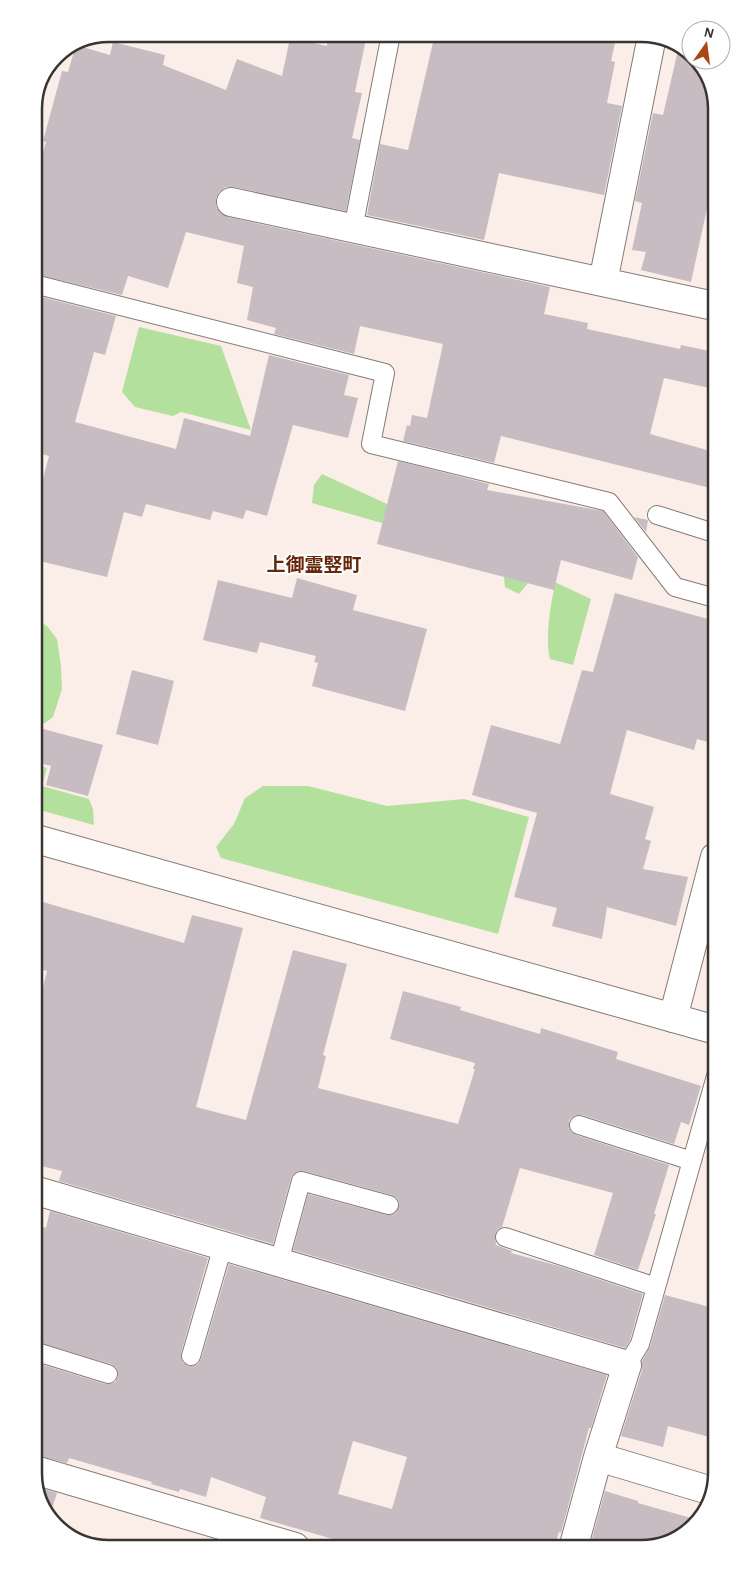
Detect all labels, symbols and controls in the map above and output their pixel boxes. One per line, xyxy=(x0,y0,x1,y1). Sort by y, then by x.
north arrow xyxy=(681,20,731,70)
text: N xyxy=(702,25,715,41)
district label: 上御霊竪町 xyxy=(266,555,362,575)

